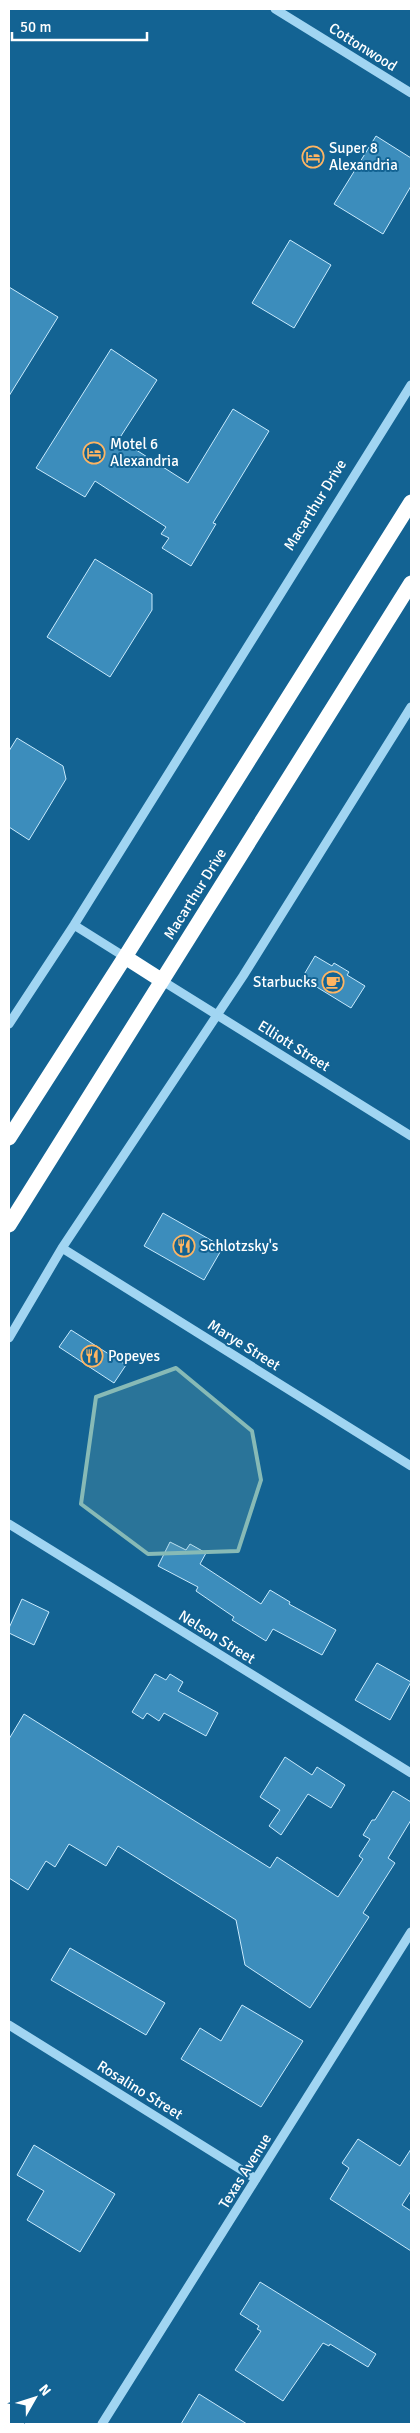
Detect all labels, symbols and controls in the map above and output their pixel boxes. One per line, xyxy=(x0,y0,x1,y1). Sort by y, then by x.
scale bar xyxy=(12,10,148,42)
text: 50 m xyxy=(20,18,51,36)
street label: Cottonwood xyxy=(326,19,400,75)
place label: Super 8 Alexandria xyxy=(329,139,398,174)
hotel icon: Super 8 Alexandria xyxy=(301,145,325,169)
place label: Motel 6 Alexandria xyxy=(110,435,179,470)
hotel icon: Motel 6 Alexandria xyxy=(82,441,106,465)
street label: Macarthur Drive xyxy=(280,456,350,554)
street label: Macarthur Drive xyxy=(160,845,230,943)
cafe icon: Starbucks xyxy=(321,970,345,994)
place label: Starbucks xyxy=(253,973,317,991)
street label: Elliott Street xyxy=(255,1017,333,1075)
restaurant icon: Schlotzsky's xyxy=(172,1234,196,1258)
place label: Schlotzsky's xyxy=(200,1237,279,1255)
street label: Marye Street xyxy=(204,1316,284,1374)
restaurant icon: Popeyes xyxy=(80,1344,104,1368)
place label: Popeyes xyxy=(108,1347,161,1365)
street label: Nelson Street xyxy=(175,1606,259,1668)
street label: Rosalino Street xyxy=(94,2057,186,2123)
street label: Texas Avenue xyxy=(215,2130,275,2212)
north arrow xyxy=(10,2373,60,2423)
text: N xyxy=(35,2381,54,2399)

